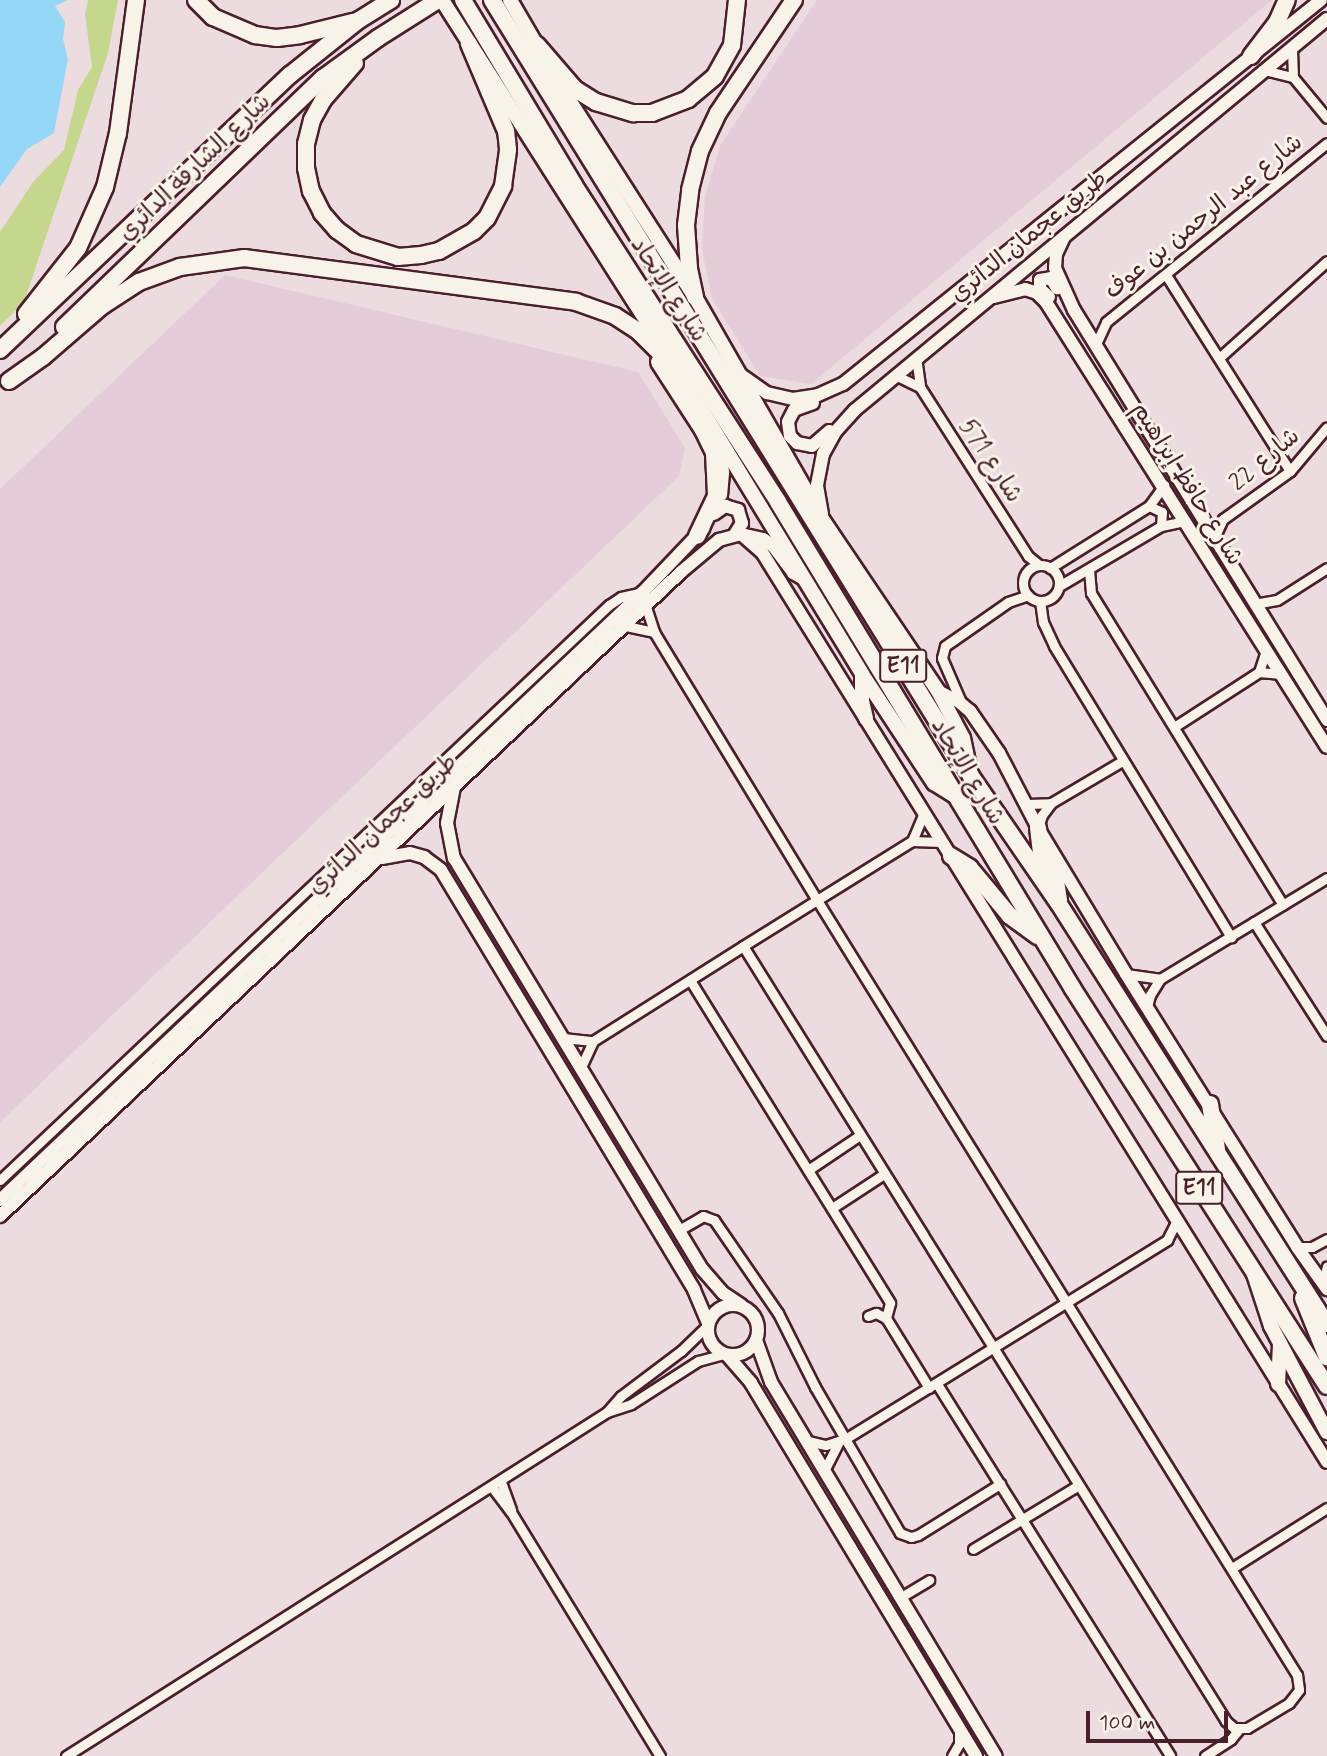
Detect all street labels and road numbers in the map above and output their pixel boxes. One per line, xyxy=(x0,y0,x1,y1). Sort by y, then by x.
street label: شارع الشارقة الدائري xyxy=(113,88,277,248)
street label: شارع عبد الرحمن بن عوف xyxy=(1099,128,1309,306)
street label: طريق عجمان الدائري xyxy=(945,165,1113,309)
street label: شارع الإتحاد xyxy=(623,232,713,348)
street label: شارع حافظ إبراهيم xyxy=(1125,397,1249,571)
street label: شارع 571 xyxy=(952,414,1028,508)
street label: شارع 22 xyxy=(1224,422,1306,498)
road number: E11 xyxy=(878,646,928,686)
street label: شارع الإتحاد xyxy=(924,713,1010,831)
street label: طريق عجمان الدائري xyxy=(302,748,464,902)
road number: E11 xyxy=(1174,1168,1224,1208)

